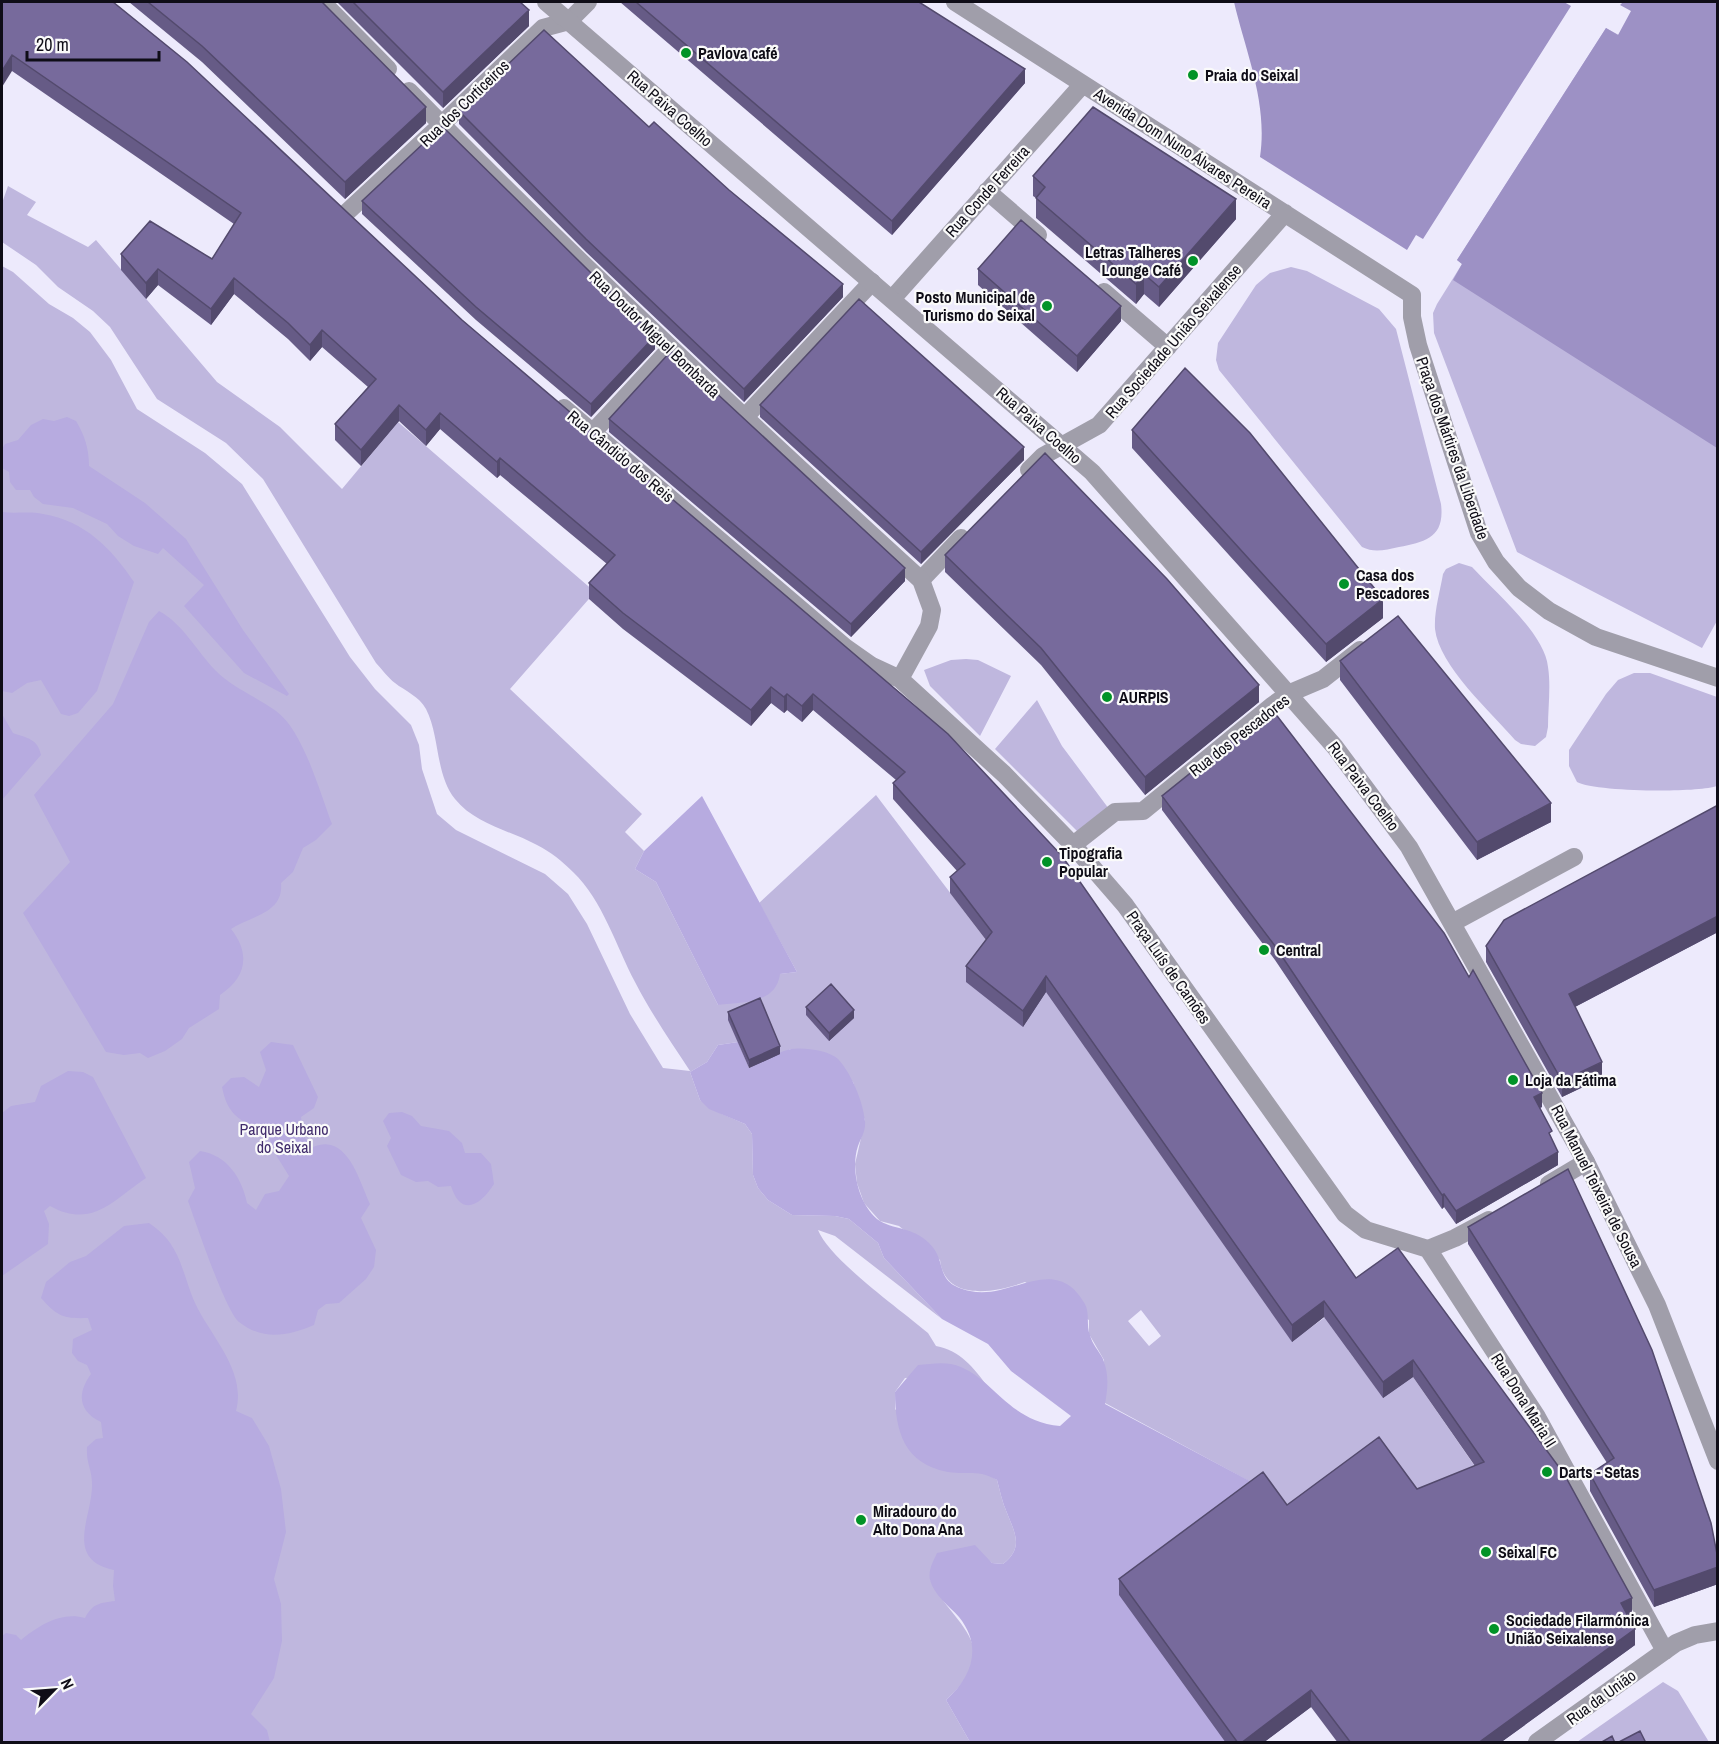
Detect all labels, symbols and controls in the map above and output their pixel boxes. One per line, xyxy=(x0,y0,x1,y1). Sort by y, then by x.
scale bar xyxy=(27,24,159,62)
text: 20 m xyxy=(36,32,69,57)
place label: Pavlova café xyxy=(698,42,778,64)
marker: Pavlova café xyxy=(679,46,693,60)
street label: Rua dos Corticeiros xyxy=(414,55,514,151)
place label: Praia do Seixal xyxy=(1205,64,1298,86)
street label: Rua Paiva Coelho xyxy=(623,65,717,151)
marker: Praia do Seixal xyxy=(1186,68,1200,82)
street label: Avenida Dom Nuno Álvares Pereira xyxy=(1089,82,1277,214)
street label: Rua Conde Ferreira xyxy=(940,140,1034,241)
place label: Letras Talheres Lounge Café xyxy=(1085,241,1181,281)
marker: Letras Talheres Lounge Café xyxy=(1186,254,1200,268)
street label: Rua Sociedade União Seixalense xyxy=(1100,259,1246,423)
street label: Rua Doutor Miguel Bombarda xyxy=(585,266,726,403)
place label: Posto Municipal de Turismo do Seixal xyxy=(915,286,1035,326)
marker: Posto Municipal de Turismo do Seixal xyxy=(1040,299,1054,313)
street label: Praça dos Mártires da Liberdade xyxy=(1411,354,1495,542)
street label: Rua Paiva Coelho xyxy=(992,382,1086,468)
street label: Rua Cândido dos Reis xyxy=(563,405,679,507)
place label: Casa dos Pescadores xyxy=(1356,564,1430,604)
marker: Casa dos Pescadores xyxy=(1337,577,1351,591)
place label: AURPIS xyxy=(1119,686,1169,708)
street label: Rua dos Pescadores xyxy=(1184,689,1294,781)
marker: AURPIS xyxy=(1100,690,1114,704)
street label: Rua Paiva Coelho xyxy=(1323,737,1405,835)
place label: Tipografia Popular xyxy=(1059,842,1123,882)
marker: Tipografia Popular xyxy=(1040,855,1054,869)
street label: Praça Luís de Camões xyxy=(1122,906,1216,1028)
place label: Central xyxy=(1276,939,1321,961)
marker: Central xyxy=(1257,943,1271,957)
place label: Loja da Fátima xyxy=(1525,1069,1617,1091)
marker: Loja da Fátima xyxy=(1506,1073,1520,1087)
street label: Rua Manuel Teixeira de Sousa xyxy=(1546,1101,1648,1272)
park label: Parque Urbano do Seixal xyxy=(240,1118,328,1158)
street label: Rua Dona Maria II xyxy=(1486,1349,1562,1451)
place label: Darts - Setas xyxy=(1559,1461,1639,1483)
marker: Darts - Setas xyxy=(1540,1465,1554,1479)
place label: Miradouro do Alto Dona Ana xyxy=(873,1500,964,1540)
marker: Miradouro do Alto Dona Ana xyxy=(854,1513,868,1527)
place label: Seixal FC xyxy=(1498,1541,1557,1563)
marker: Seixal FC xyxy=(1479,1545,1493,1559)
place label: Sociedade Filarmónica União Seixalense xyxy=(1506,1609,1650,1649)
marker: Sociedade Filarmónica União Seixalense xyxy=(1487,1622,1501,1636)
north arrow xyxy=(24,1660,84,1720)
street label: Rua da União xyxy=(1562,1664,1640,1730)
text: N xyxy=(56,1675,80,1693)

